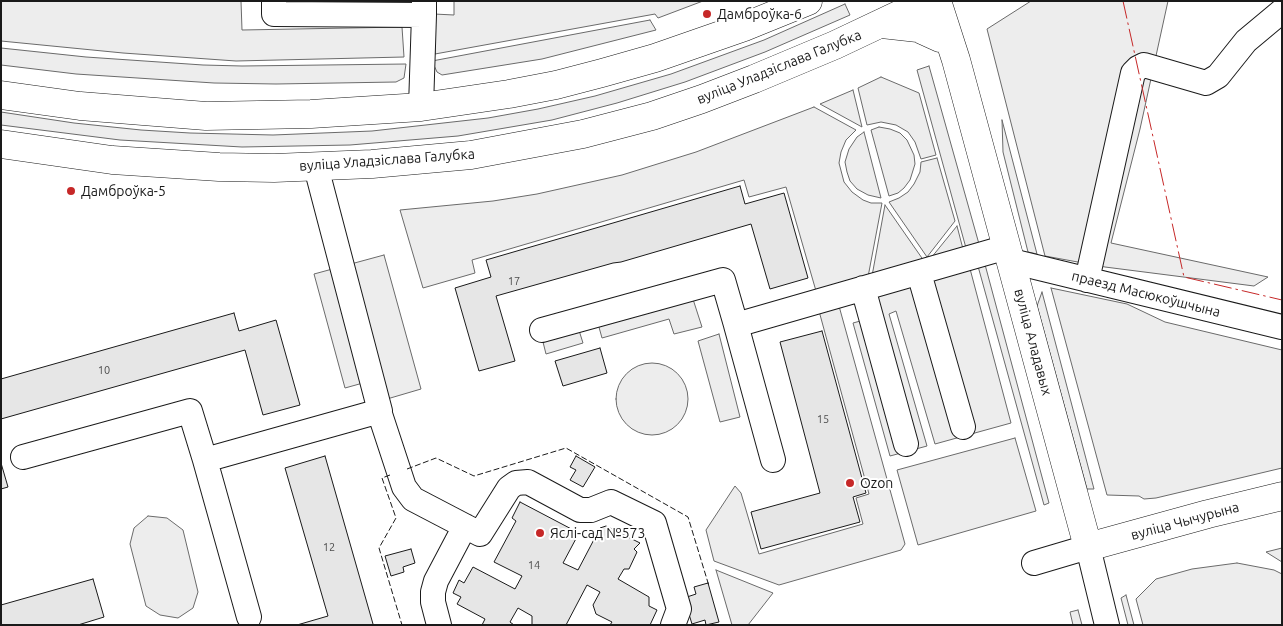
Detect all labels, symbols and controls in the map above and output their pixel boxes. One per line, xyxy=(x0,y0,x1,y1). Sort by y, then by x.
place label: Дамброўка-6 xyxy=(717,6,802,22)
marker: Дамброўка-6 xyxy=(701,8,713,20)
street label: вуліца Уладзіслава Галубка xyxy=(694,26,864,108)
street label: вуліца Уладзіслава Галубка xyxy=(299,145,475,175)
place label: Дамброўка-5 xyxy=(81,183,166,199)
marker: Дамброўка-5 xyxy=(65,185,77,197)
street label: праезд Масюкоўшчына xyxy=(1070,267,1222,321)
house number: 17 xyxy=(508,274,520,288)
street label: вуліца Аладавых xyxy=(1011,287,1055,397)
house number: 10 xyxy=(98,363,110,377)
house number: 15 xyxy=(817,412,829,426)
place label: Ozon xyxy=(860,475,893,491)
marker: Ozon xyxy=(844,477,856,489)
street label: вуліца Чычурына xyxy=(1129,498,1241,544)
place label: Яслі-сад №573 xyxy=(550,525,645,541)
marker: Яслі-сад №573 xyxy=(534,527,546,539)
house number: 12 xyxy=(323,540,335,554)
house number: 14 xyxy=(528,558,540,572)

